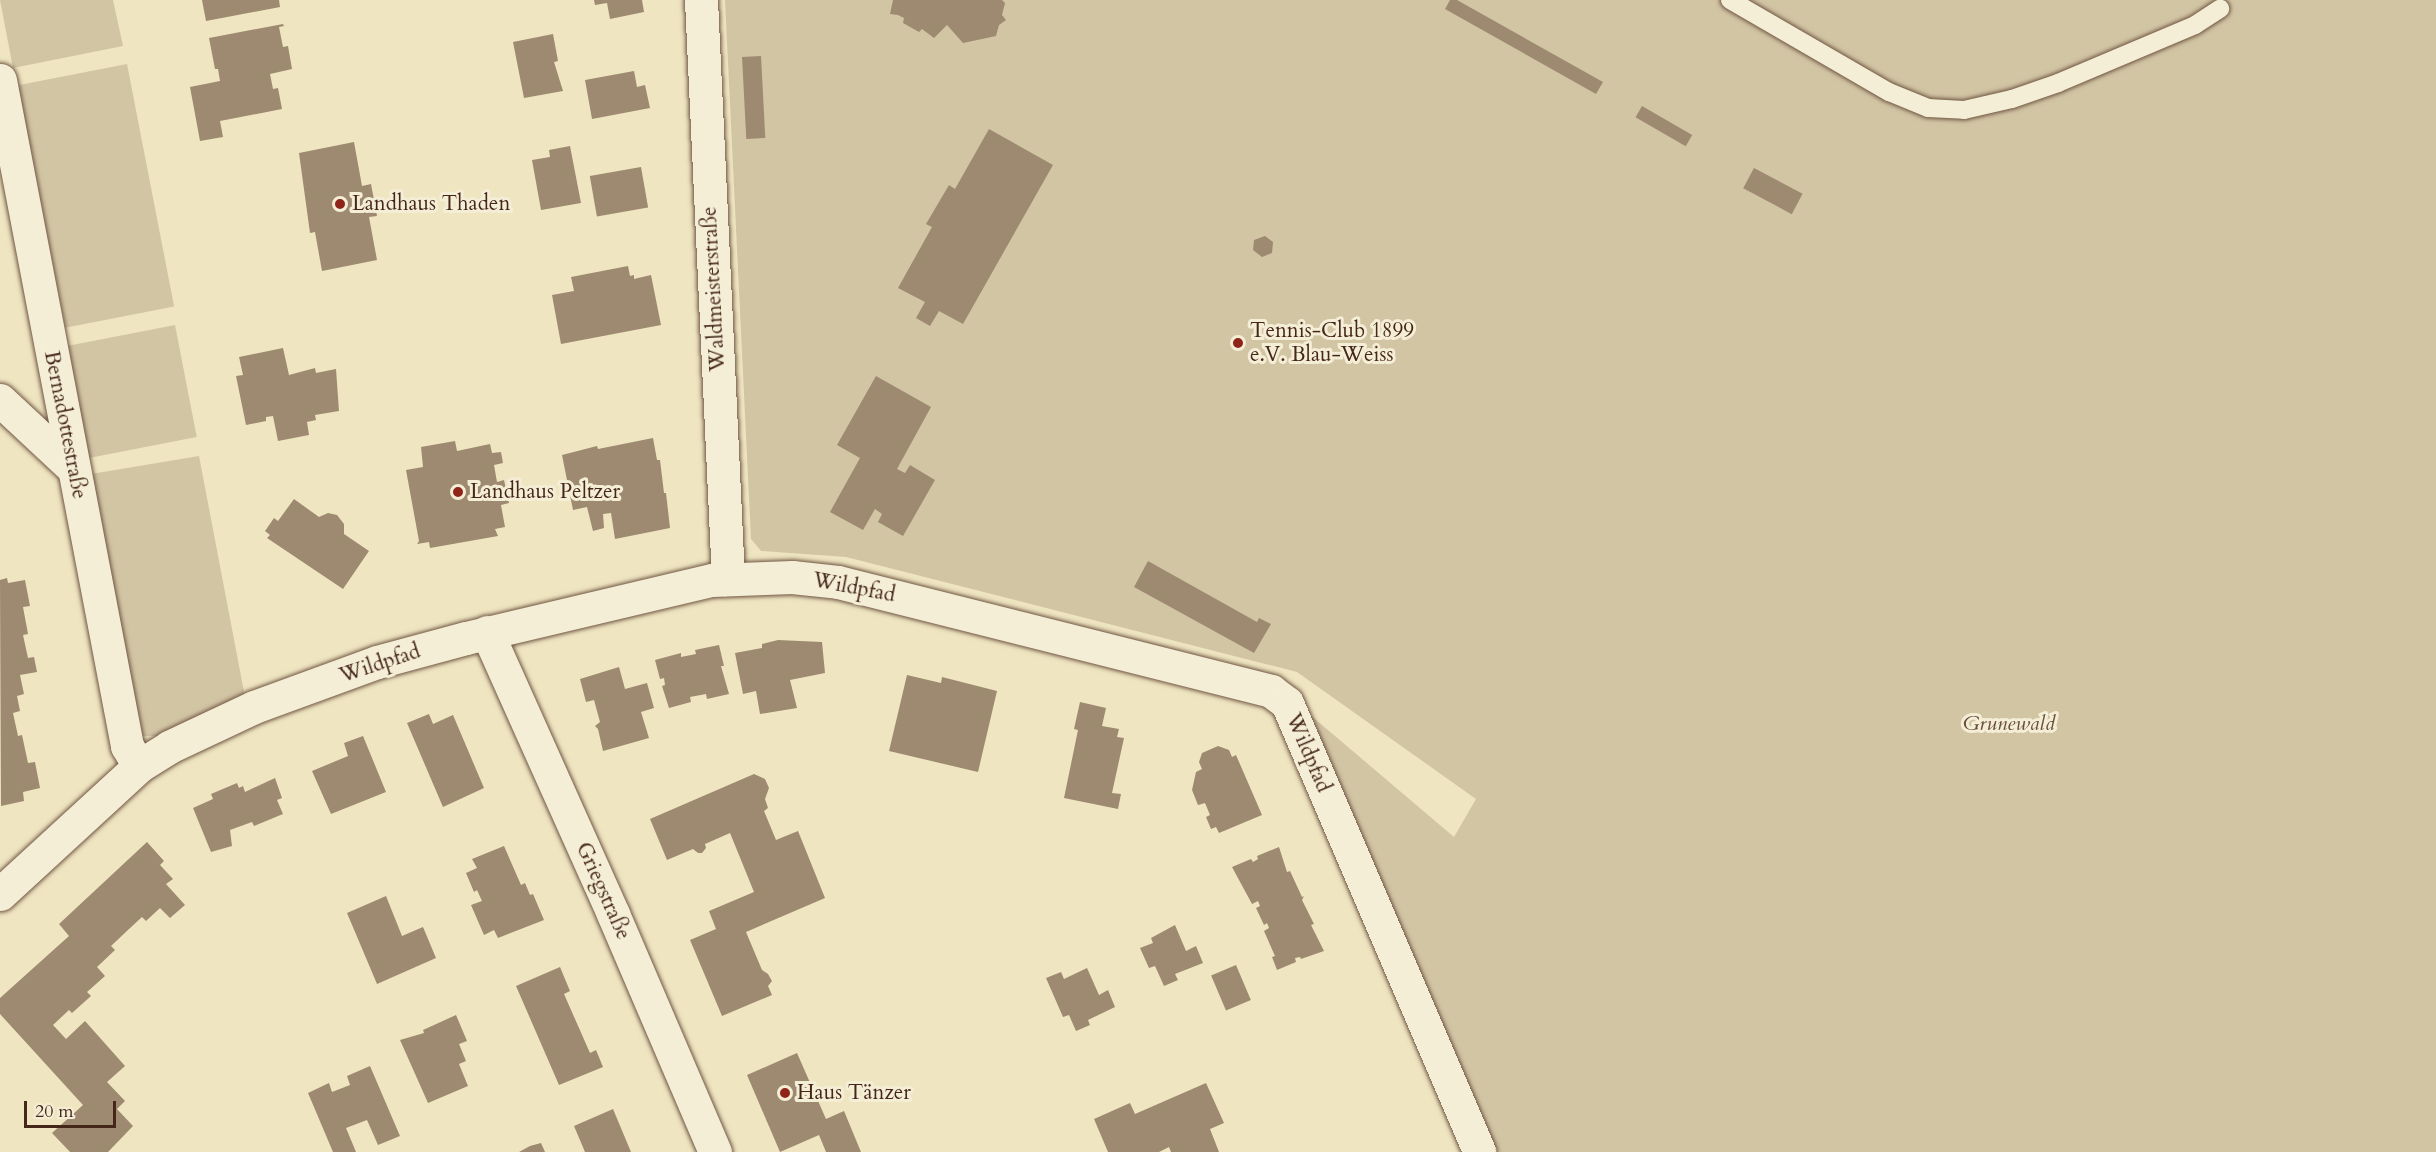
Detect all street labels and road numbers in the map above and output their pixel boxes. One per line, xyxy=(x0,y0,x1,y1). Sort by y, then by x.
street label: Waldmeisterstraße xyxy=(697,206,731,372)
street label: Bernadottestraße xyxy=(38,349,92,501)
street label: Wildpfad xyxy=(811,568,897,608)
street label: Wildpfad xyxy=(336,639,424,689)
street label: Wildpfad xyxy=(1280,710,1336,796)
street label: Griegstraße xyxy=(570,838,636,944)

